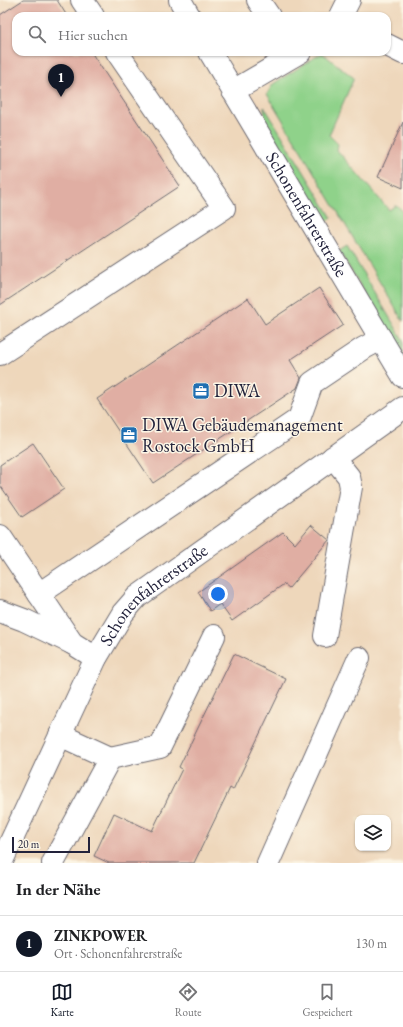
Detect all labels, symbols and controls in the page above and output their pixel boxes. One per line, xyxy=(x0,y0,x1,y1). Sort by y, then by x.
search box xyxy=(12,12,391,56)
icon: search xyxy=(26,23,48,45)
text: Hier suchen xyxy=(58,25,128,44)
pin: 1 xyxy=(48,64,74,97)
street label: Schonenfahrerstraße xyxy=(261,147,353,281)
place label: DIWA xyxy=(214,379,261,402)
office icon: DIWA xyxy=(191,381,211,401)
place label: DIWA Gebäudemanagement Rostock GmbH xyxy=(142,413,343,457)
office icon: DIWA Gebäudemanagement Rostock GmbH xyxy=(119,425,139,445)
street label: Schonenfahrerstraße xyxy=(94,539,212,650)
your location xyxy=(208,584,228,604)
map controls xyxy=(355,815,391,851)
button: layers xyxy=(355,815,391,851)
scale bar xyxy=(12,835,90,854)
text: 20 m xyxy=(18,837,39,851)
text: In der Nähe xyxy=(16,878,101,900)
text: ZINKPOWER xyxy=(54,926,147,945)
text: 1 xyxy=(26,935,32,952)
text: 130 m xyxy=(356,935,387,952)
text: Ort · Schonenfahrerstraße xyxy=(54,945,182,962)
tab: Karte xyxy=(50,981,74,1019)
tab: Route xyxy=(175,981,202,1019)
tab: Gespeichert xyxy=(302,981,353,1019)

